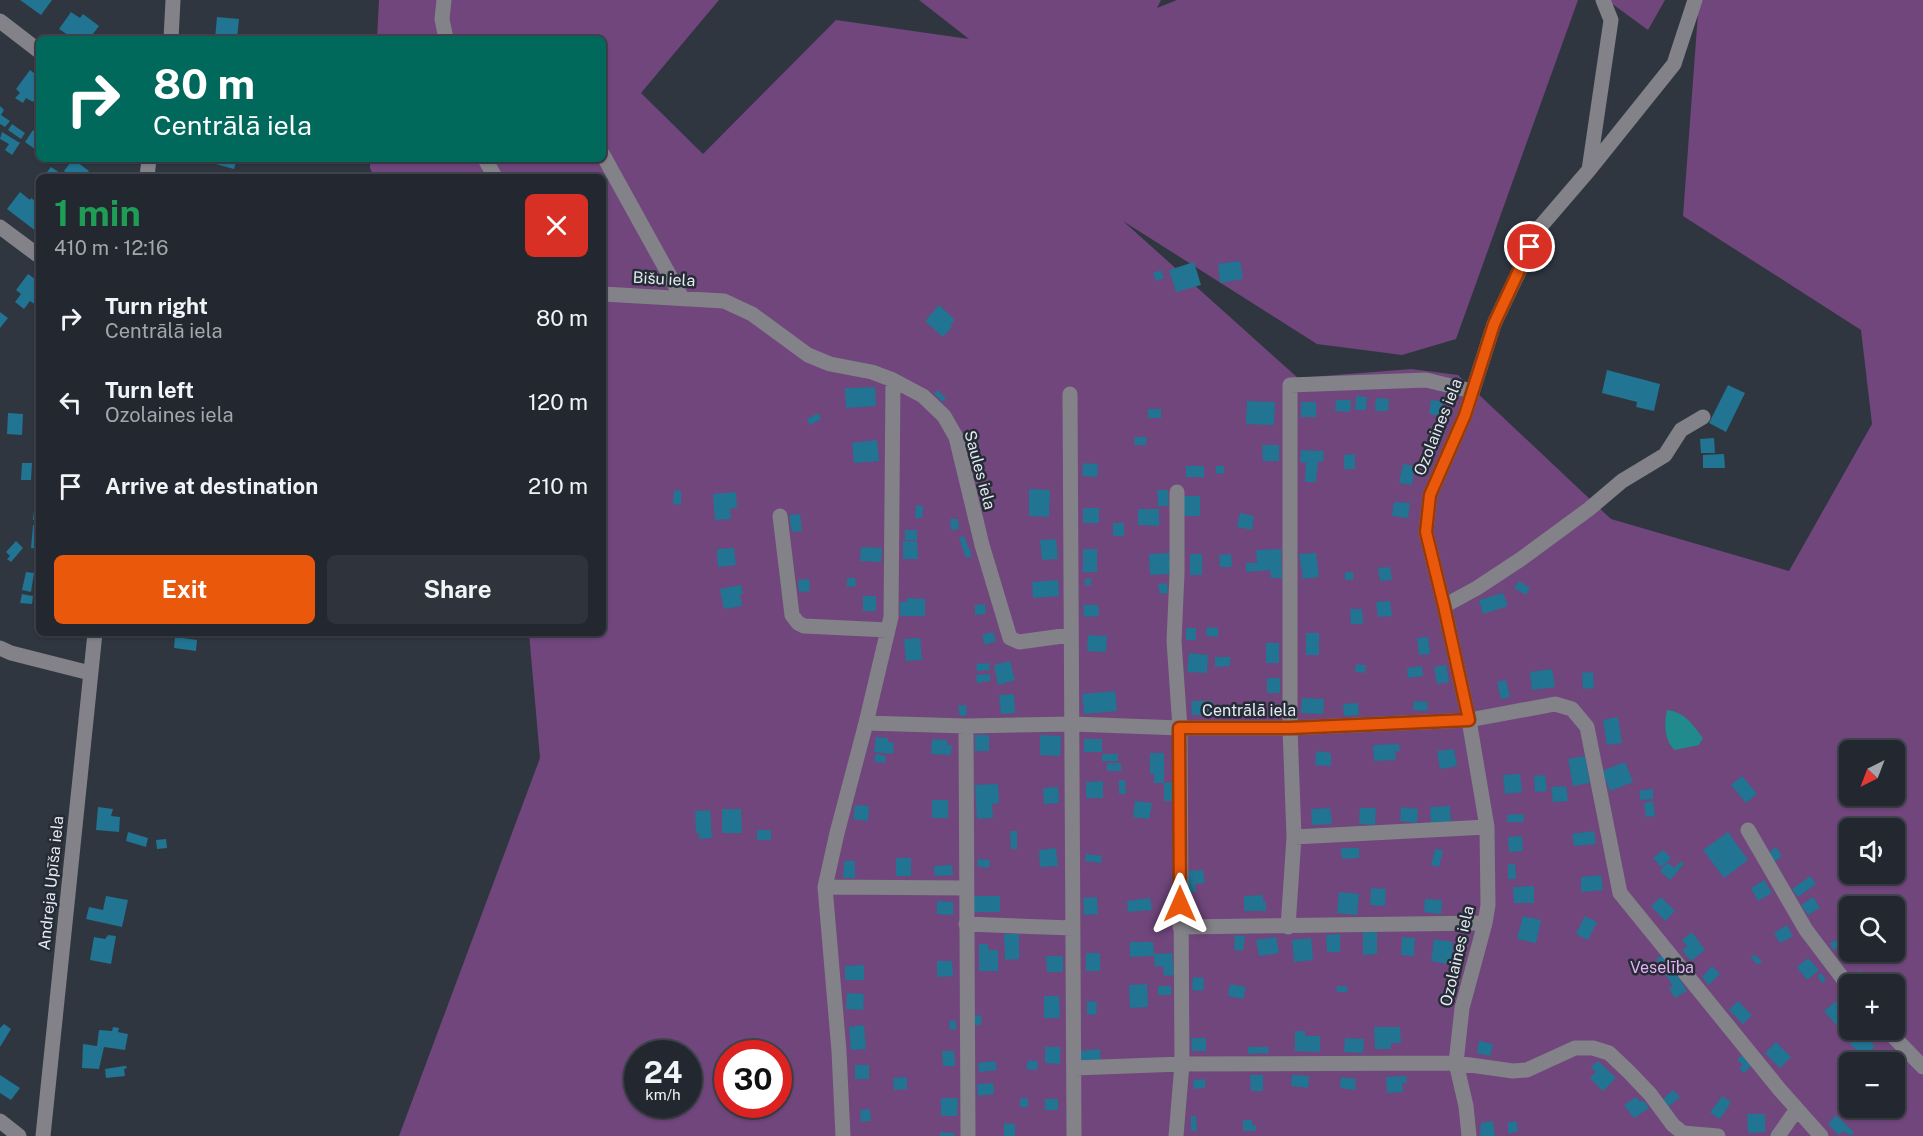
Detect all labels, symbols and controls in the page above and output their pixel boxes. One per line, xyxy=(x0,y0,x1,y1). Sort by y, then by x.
text: 80 m xyxy=(153,59,255,108)
icon: right xyxy=(54,60,132,138)
text: Centrālā iela xyxy=(153,109,312,141)
text: 1 min xyxy=(54,192,141,234)
button: close xyxy=(525,194,588,257)
pin xyxy=(1504,221,1555,272)
icon: arrive xyxy=(1513,230,1546,263)
text: 410 m · 12:16 xyxy=(54,236,168,260)
street label: Bišu iela xyxy=(632,268,696,290)
text: Turn right xyxy=(105,293,208,319)
icon: right xyxy=(54,302,87,335)
text: 80 m xyxy=(536,305,588,331)
text: Centrālā iela xyxy=(105,319,223,343)
street label: Ozolaines iela xyxy=(1410,376,1466,478)
text: Turn left xyxy=(105,377,194,403)
icon: left xyxy=(54,386,87,419)
text: 120 m xyxy=(528,389,588,415)
text: Ozolaines iela xyxy=(105,403,234,427)
street label: Saules iela xyxy=(960,428,1000,512)
icon: arrive xyxy=(54,470,87,503)
text: Arrive at destination xyxy=(105,473,318,499)
text: 210 m xyxy=(528,473,588,499)
button: Exit xyxy=(54,555,315,624)
button: Share xyxy=(327,555,588,624)
street label: Centrālā iela xyxy=(1202,701,1296,720)
north arrow xyxy=(1839,740,1905,806)
map controls xyxy=(1839,740,1905,1118)
street label: Andreja Upīša iela xyxy=(34,815,68,951)
button: sound xyxy=(1839,818,1905,884)
position arrow xyxy=(1148,872,1212,936)
button: search xyxy=(1839,896,1905,962)
street label: Ozolaines iela xyxy=(1436,904,1478,1008)
park label: Veselība xyxy=(1630,958,1694,977)
button: + xyxy=(1839,974,1905,1040)
speed limit sign: 30 xyxy=(714,1040,792,1118)
button: − xyxy=(1839,1052,1905,1118)
text: 24 xyxy=(644,1054,682,1090)
text: km/h xyxy=(645,1086,681,1103)

